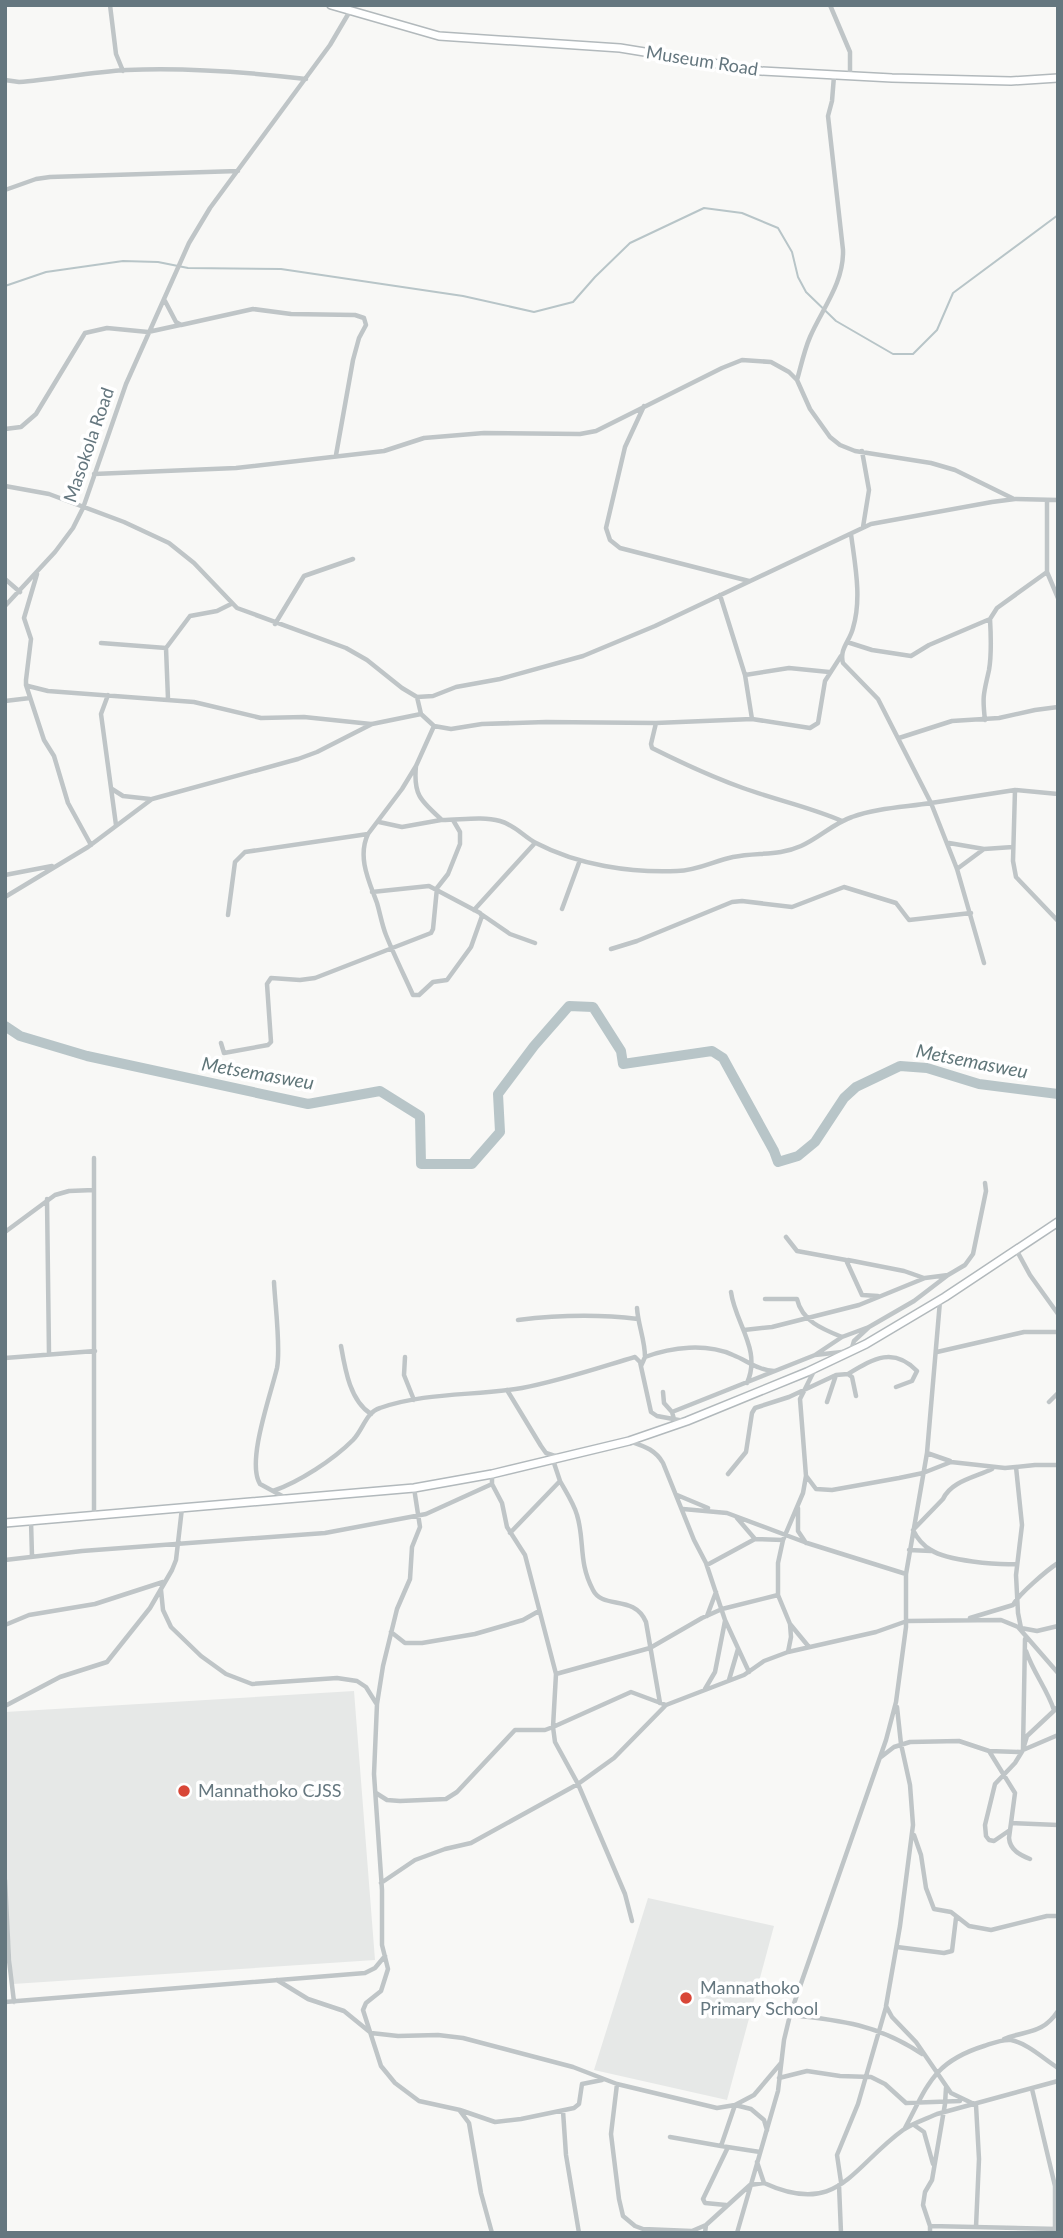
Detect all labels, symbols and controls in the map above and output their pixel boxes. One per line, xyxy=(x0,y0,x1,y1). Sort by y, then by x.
street label: Museum Road xyxy=(645,40,760,80)
street label: Masokola Road xyxy=(58,384,118,505)
water label: Metsemasweu xyxy=(914,1038,1030,1083)
water label: Metsemasweu xyxy=(200,1051,316,1094)
place label: Mannathoko CJSS xyxy=(198,1779,342,1801)
marker: Mannathoko CJSS xyxy=(176,1783,192,1799)
place label: Mannathoko Primary School xyxy=(700,1976,818,2019)
marker: Mannathoko Primary School xyxy=(678,1990,694,2006)

